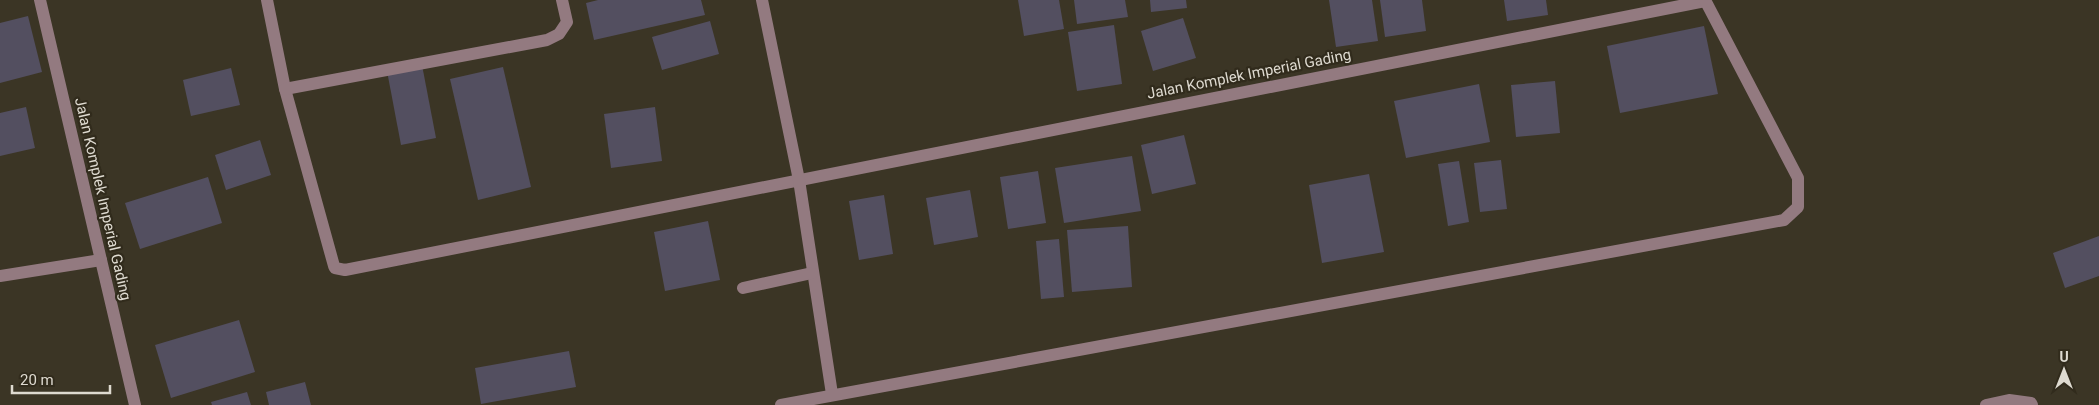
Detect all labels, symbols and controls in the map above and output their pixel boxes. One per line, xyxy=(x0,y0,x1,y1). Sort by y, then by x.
street label: Jalan Komplek Imperial Gading xyxy=(1145,45,1353,103)
street label: Jalan Komplek Imperial Gading xyxy=(71,96,135,302)
north arrow xyxy=(2039,345,2089,395)
text: U xyxy=(2059,349,2069,365)
scale bar xyxy=(12,362,110,394)
text: 20 m xyxy=(20,371,54,389)

